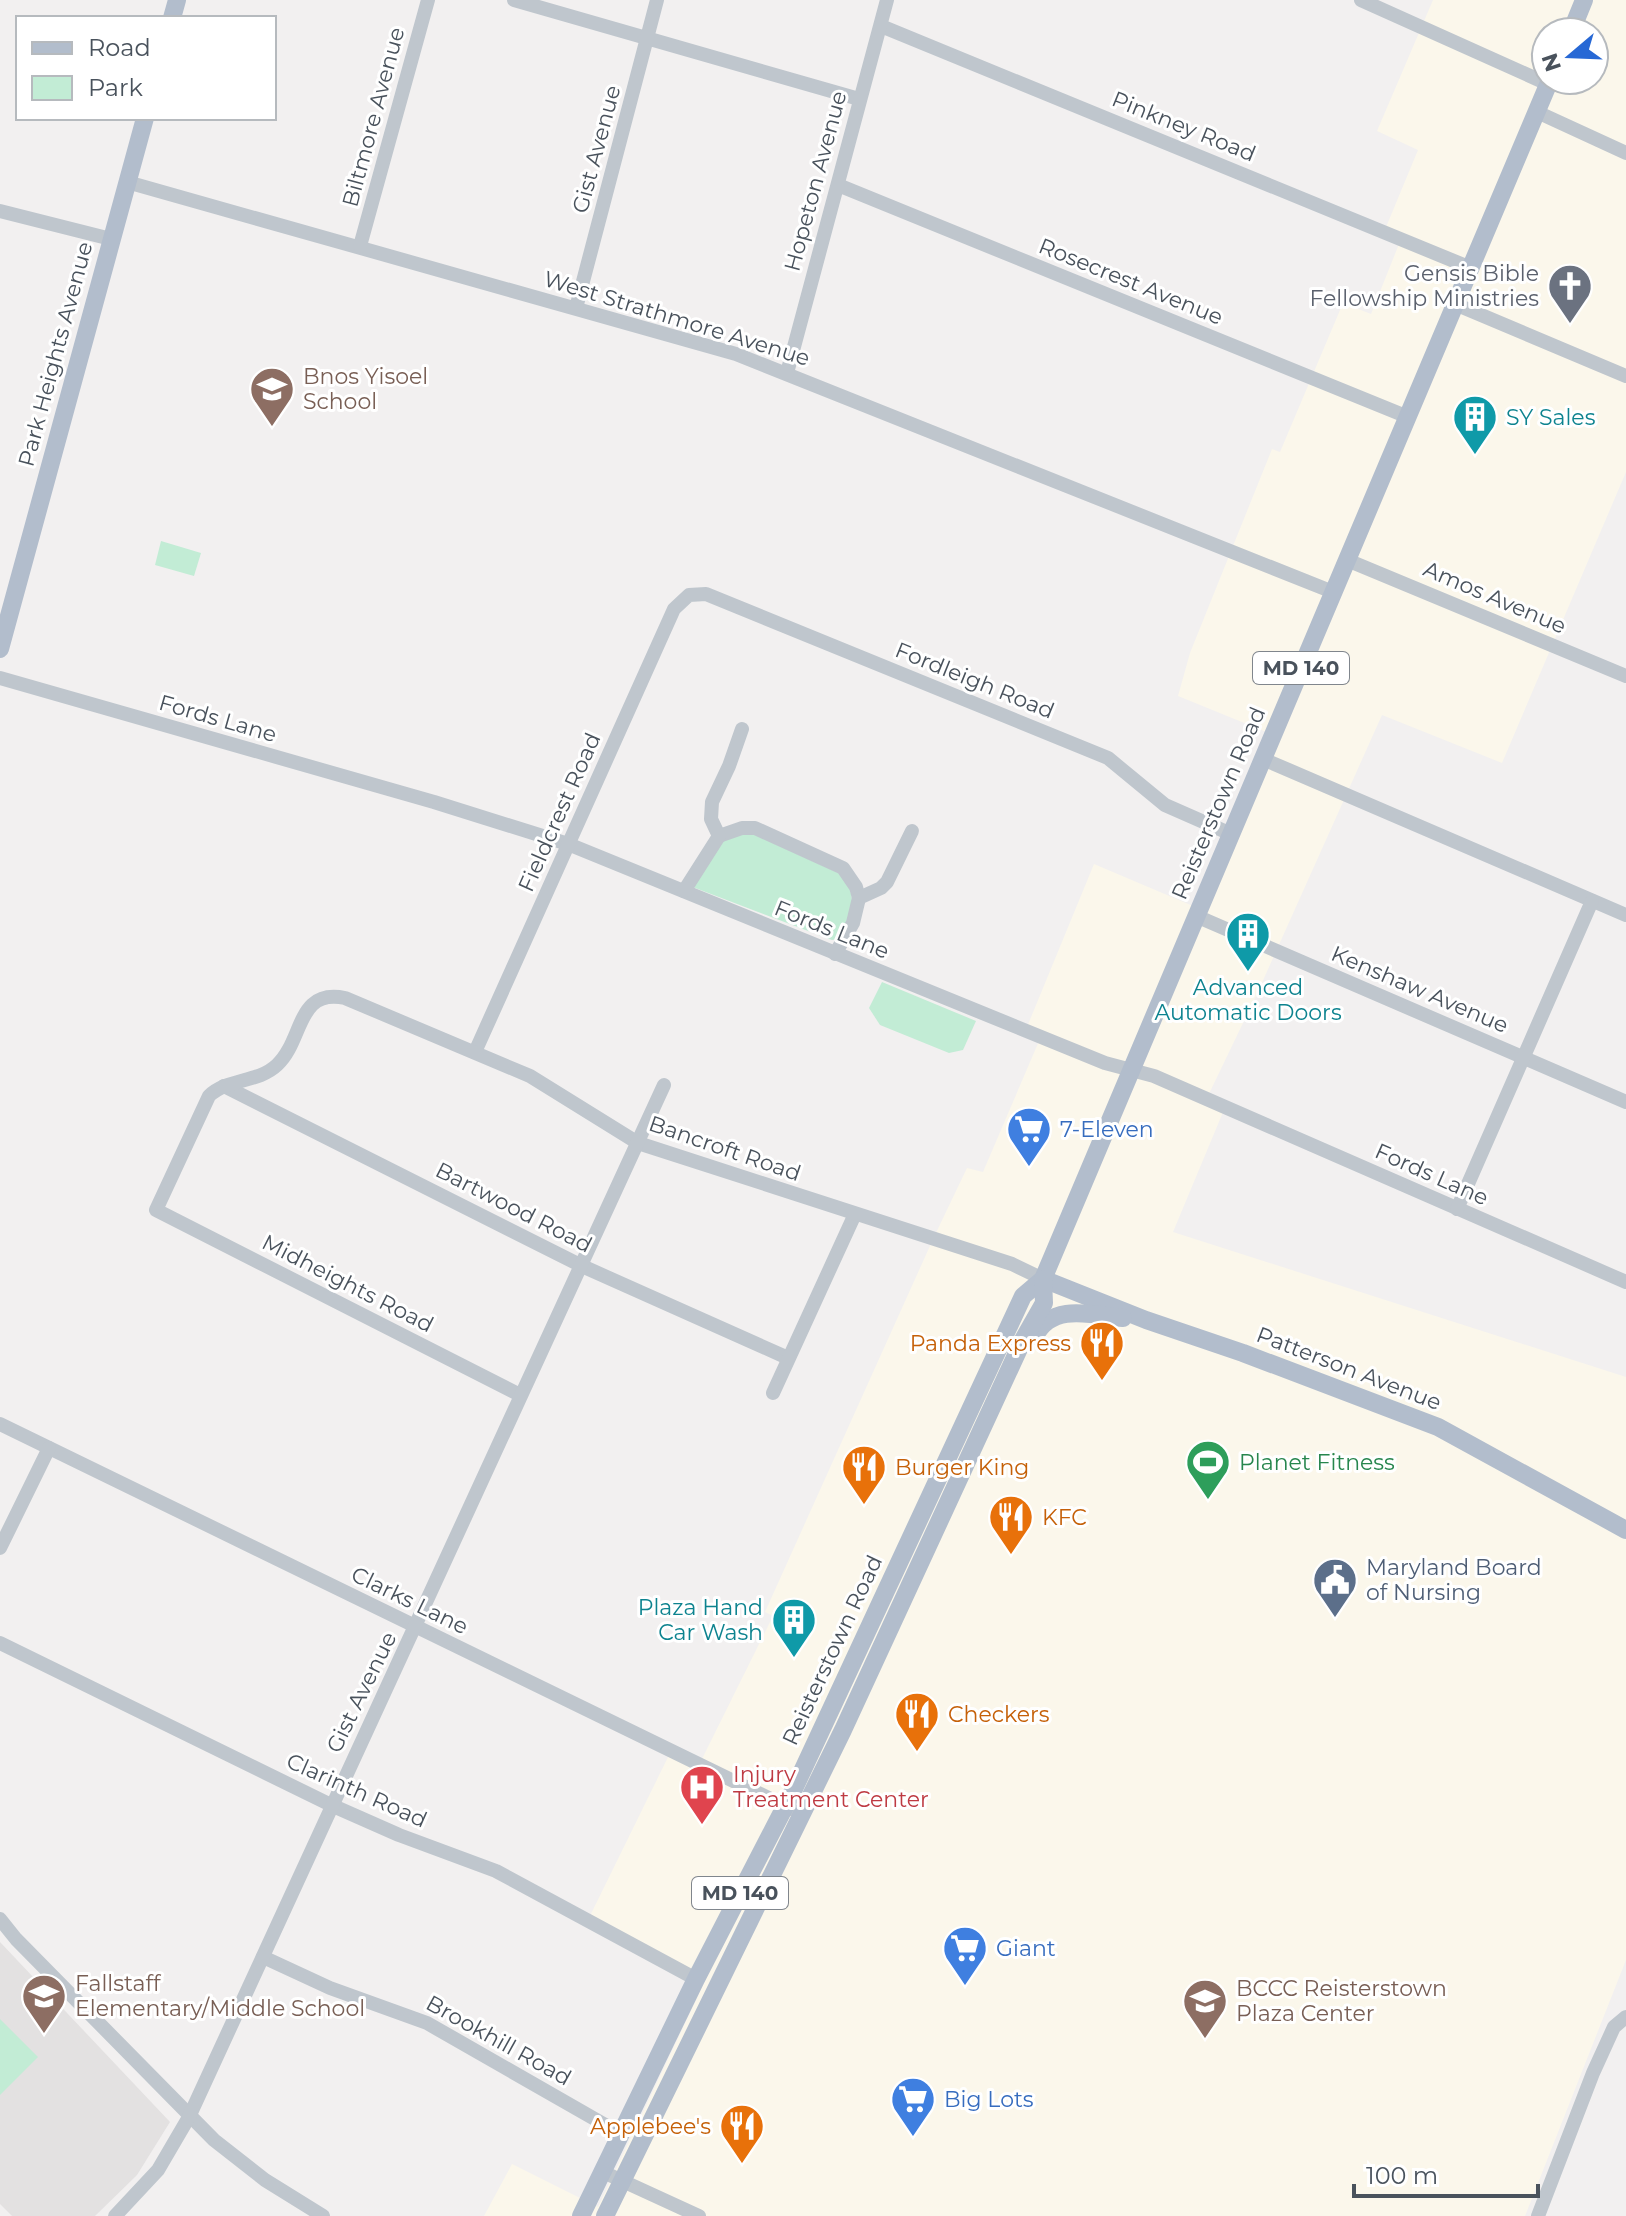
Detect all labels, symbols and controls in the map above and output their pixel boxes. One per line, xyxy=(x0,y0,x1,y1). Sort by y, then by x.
legend xyxy=(16,16,276,120)
north arrow xyxy=(1530,16,1610,96)
street label: Biltmore Avenue xyxy=(337,24,410,210)
text: Road xyxy=(88,33,151,62)
text: N xyxy=(1536,50,1567,75)
text: Park xyxy=(88,73,143,102)
street label: Gist Avenue xyxy=(566,82,627,216)
street label: Pinkney Road xyxy=(1108,85,1260,168)
street label: Hopeton Avenue xyxy=(778,88,853,274)
street label: Rosecrest Avenue xyxy=(1035,232,1227,331)
street label: Park Heights Avenue xyxy=(12,239,98,469)
place label: Gensis Bible Fellowship Ministries xyxy=(1309,260,1539,312)
church icon: Gensis Bible Fellowship Ministries xyxy=(1546,262,1594,325)
street label: West Strathmore Avenue xyxy=(541,265,813,372)
place label: Bnos Yisoel School xyxy=(303,363,428,415)
school or university icon: Bnos Yisoel School xyxy=(248,365,296,428)
building icon: SY Sales xyxy=(1451,393,1499,456)
place label: SY Sales xyxy=(1506,404,1596,431)
street label: Amos Avenue xyxy=(1419,555,1570,640)
street label: Fordleigh Road xyxy=(891,636,1058,725)
road number: MD 140 xyxy=(1253,652,1349,684)
street label: Fords Lane xyxy=(156,689,280,748)
street label: Reisterstown Road xyxy=(1166,703,1271,904)
street label: Fieldcrest Road xyxy=(512,729,607,896)
street label: Fords Lane xyxy=(770,894,893,965)
building icon: Advanced Automatic Doors xyxy=(1224,910,1272,973)
street label: Kenshaw Avenue xyxy=(1327,940,1512,1039)
place label: Advanced Automatic Doors xyxy=(1154,974,1342,1026)
supermarket icon: 7-Eleven xyxy=(1005,1105,1053,1168)
street label: Bancroft Road xyxy=(645,1110,804,1187)
place label: 7-Eleven xyxy=(1060,1116,1154,1143)
street label: Fords Lane xyxy=(1371,1137,1493,1211)
street label: Bartwood Road xyxy=(431,1156,597,1259)
street label: Midheights Road xyxy=(258,1229,438,1338)
restaurant icon: Panda Express xyxy=(1078,1319,1126,1382)
street label: Patterson Avenue xyxy=(1253,1321,1445,1416)
place label: Panda Express xyxy=(910,1330,1071,1357)
sports icon: Planet Fitness xyxy=(1184,1438,1232,1501)
restaurant icon: Burger King xyxy=(840,1443,888,1506)
place label: Planet Fitness xyxy=(1239,1449,1395,1476)
place label: Burger King xyxy=(895,1454,1029,1481)
restaurant icon: KFC xyxy=(987,1493,1035,1556)
place label: KFC xyxy=(1042,1504,1087,1531)
street label: Reisterstown Road xyxy=(777,1551,888,1750)
place label: Maryland Board of Nursing xyxy=(1366,1554,1542,1606)
public building icon: Maryland Board of Nursing xyxy=(1311,1556,1359,1619)
street label: Clarks Lane xyxy=(347,1561,473,1640)
place label: Plaza Hand Car Wash xyxy=(638,1594,763,1646)
building icon: Plaza Hand Car Wash xyxy=(770,1596,818,1659)
street label: Gist Avenue xyxy=(321,1627,402,1757)
restaurant icon: Checkers xyxy=(893,1690,941,1753)
place label: Checkers xyxy=(948,1701,1050,1728)
street label: Clarinth Road xyxy=(282,1747,431,1834)
place label: Injury Treatment Center xyxy=(733,1761,929,1813)
hospital icon: Injury Treatment Center xyxy=(678,1763,726,1826)
road number: MD 140 xyxy=(692,1877,788,1909)
supermarket icon: Giant xyxy=(941,1924,989,1987)
place label: Giant xyxy=(996,1935,1056,1962)
place label: Fallstaff Elementary/Middle School xyxy=(75,1970,365,2022)
school or university icon: Fallstaff Elementary/Middle School xyxy=(20,1972,68,2035)
place label: BCCC Reisterstown Plaza Center xyxy=(1236,1975,1447,2027)
school or university icon: BCCC Reisterstown Plaza Center xyxy=(1181,1977,1229,2040)
street label: Brookhill Road xyxy=(421,1989,576,2091)
supermarket icon: Big Lots xyxy=(889,2075,937,2138)
place label: Big Lots xyxy=(944,2086,1034,2113)
restaurant icon: Applebee's xyxy=(718,2102,766,2165)
place label: Applebee's xyxy=(590,2113,711,2140)
scale bar xyxy=(1354,2148,1538,2198)
text: 100 m xyxy=(1366,2161,1438,2190)

